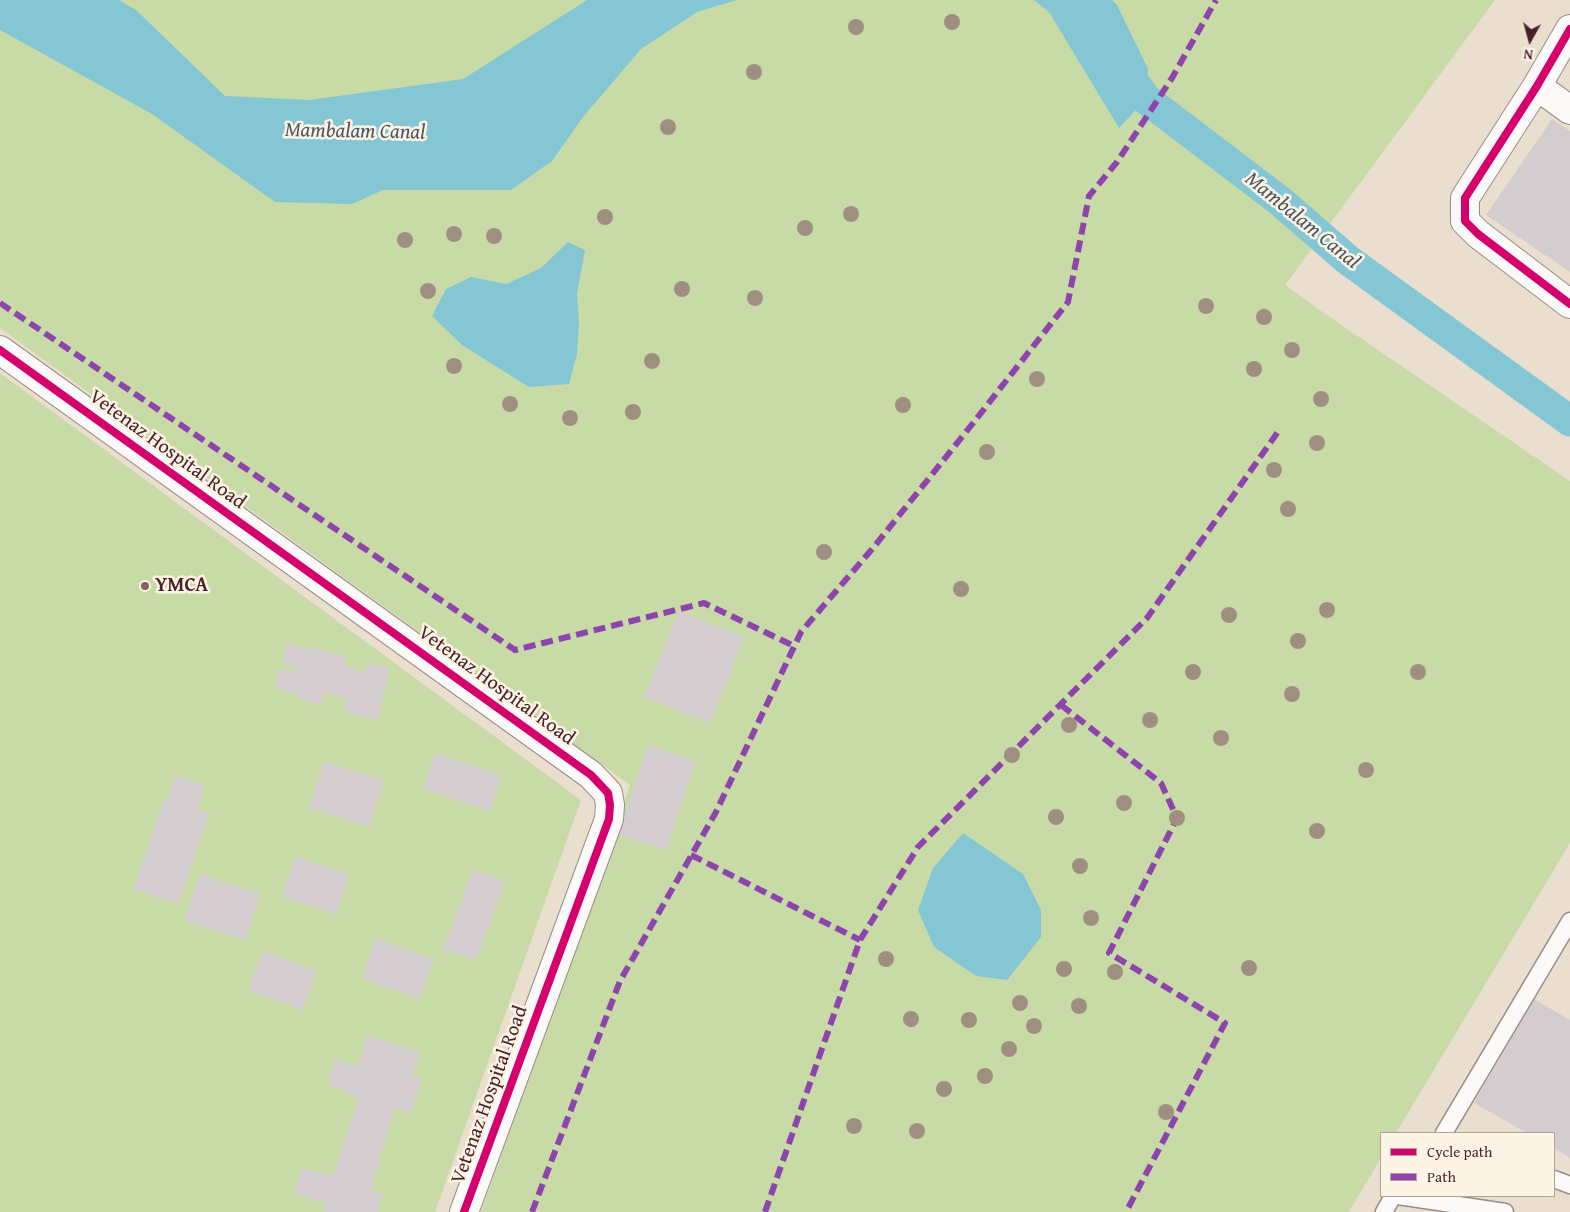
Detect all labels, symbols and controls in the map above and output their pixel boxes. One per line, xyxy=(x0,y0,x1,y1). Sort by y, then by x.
north arrow xyxy=(1505,15,1555,65)
text: N xyxy=(1522,44,1534,65)
water label: Mambalam Canal xyxy=(285,118,425,146)
water label: Mambalam Canal xyxy=(1239,167,1365,275)
street label: Vetenaz Hospital Road xyxy=(84,385,250,515)
place label: YMCA xyxy=(155,574,208,598)
marker: YMCA xyxy=(139,580,151,592)
street label: Vetenaz Hospital Road xyxy=(413,621,579,751)
street label: Vetenaz Hospital Road xyxy=(447,1003,533,1187)
legend xyxy=(1380,1132,1555,1197)
text: Cycle path xyxy=(1427,1141,1493,1162)
text: Path xyxy=(1427,1166,1456,1187)

